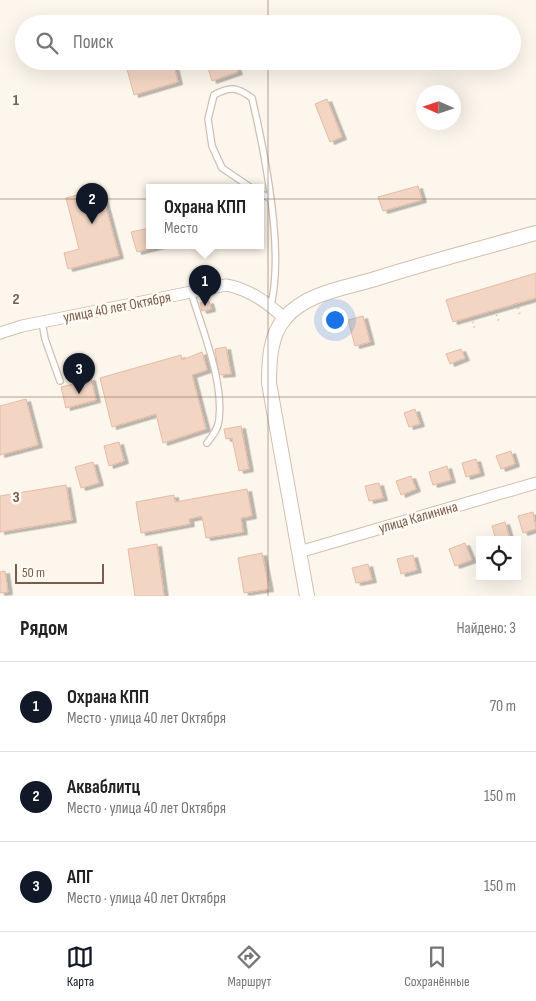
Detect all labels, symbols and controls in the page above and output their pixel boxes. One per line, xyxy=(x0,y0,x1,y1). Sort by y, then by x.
search box xyxy=(15,15,521,70)
icon: search xyxy=(33,29,61,57)
text: Поиск xyxy=(73,31,113,54)
north arrow xyxy=(416,85,461,130)
text: 1 xyxy=(13,91,20,110)
pin: 2 xyxy=(76,183,108,224)
popup xyxy=(146,184,264,249)
text: Охрана КПП xyxy=(164,196,246,219)
text: Место xyxy=(164,219,198,238)
pin: 1 xyxy=(189,265,221,306)
street label: улица 40 лет Октября xyxy=(62,288,173,327)
text: 2 xyxy=(12,290,20,309)
your location xyxy=(322,307,348,333)
pin: 3 xyxy=(63,353,95,394)
text: 3 xyxy=(12,488,20,507)
street label: улица Калинина xyxy=(376,497,460,538)
map controls xyxy=(476,536,521,581)
button: locate xyxy=(476,536,521,581)
scale bar xyxy=(15,561,104,584)
text: 50 m xyxy=(22,564,45,581)
text: Рядом xyxy=(20,616,68,641)
text: Найдено: 3 xyxy=(456,619,516,638)
text: Охрана КПП xyxy=(67,686,149,709)
text: 1 xyxy=(33,697,39,716)
text: 70 m xyxy=(490,697,516,716)
text: Место · улица 40 лет Октября xyxy=(67,709,226,728)
text: Акваблитц xyxy=(67,776,140,799)
text: 2 xyxy=(32,787,40,806)
text: 150 m xyxy=(484,787,516,806)
text: Место · улица 40 лет Октября xyxy=(67,799,226,818)
text: АПГ xyxy=(67,866,93,889)
text: 3 xyxy=(32,877,40,896)
text: 150 m xyxy=(484,877,516,896)
text: Место · улица 40 лет Октября xyxy=(67,889,226,908)
tab: Карта xyxy=(66,943,94,990)
tab: Маршрут xyxy=(227,943,271,990)
tab: Сохранённые xyxy=(404,943,470,990)

